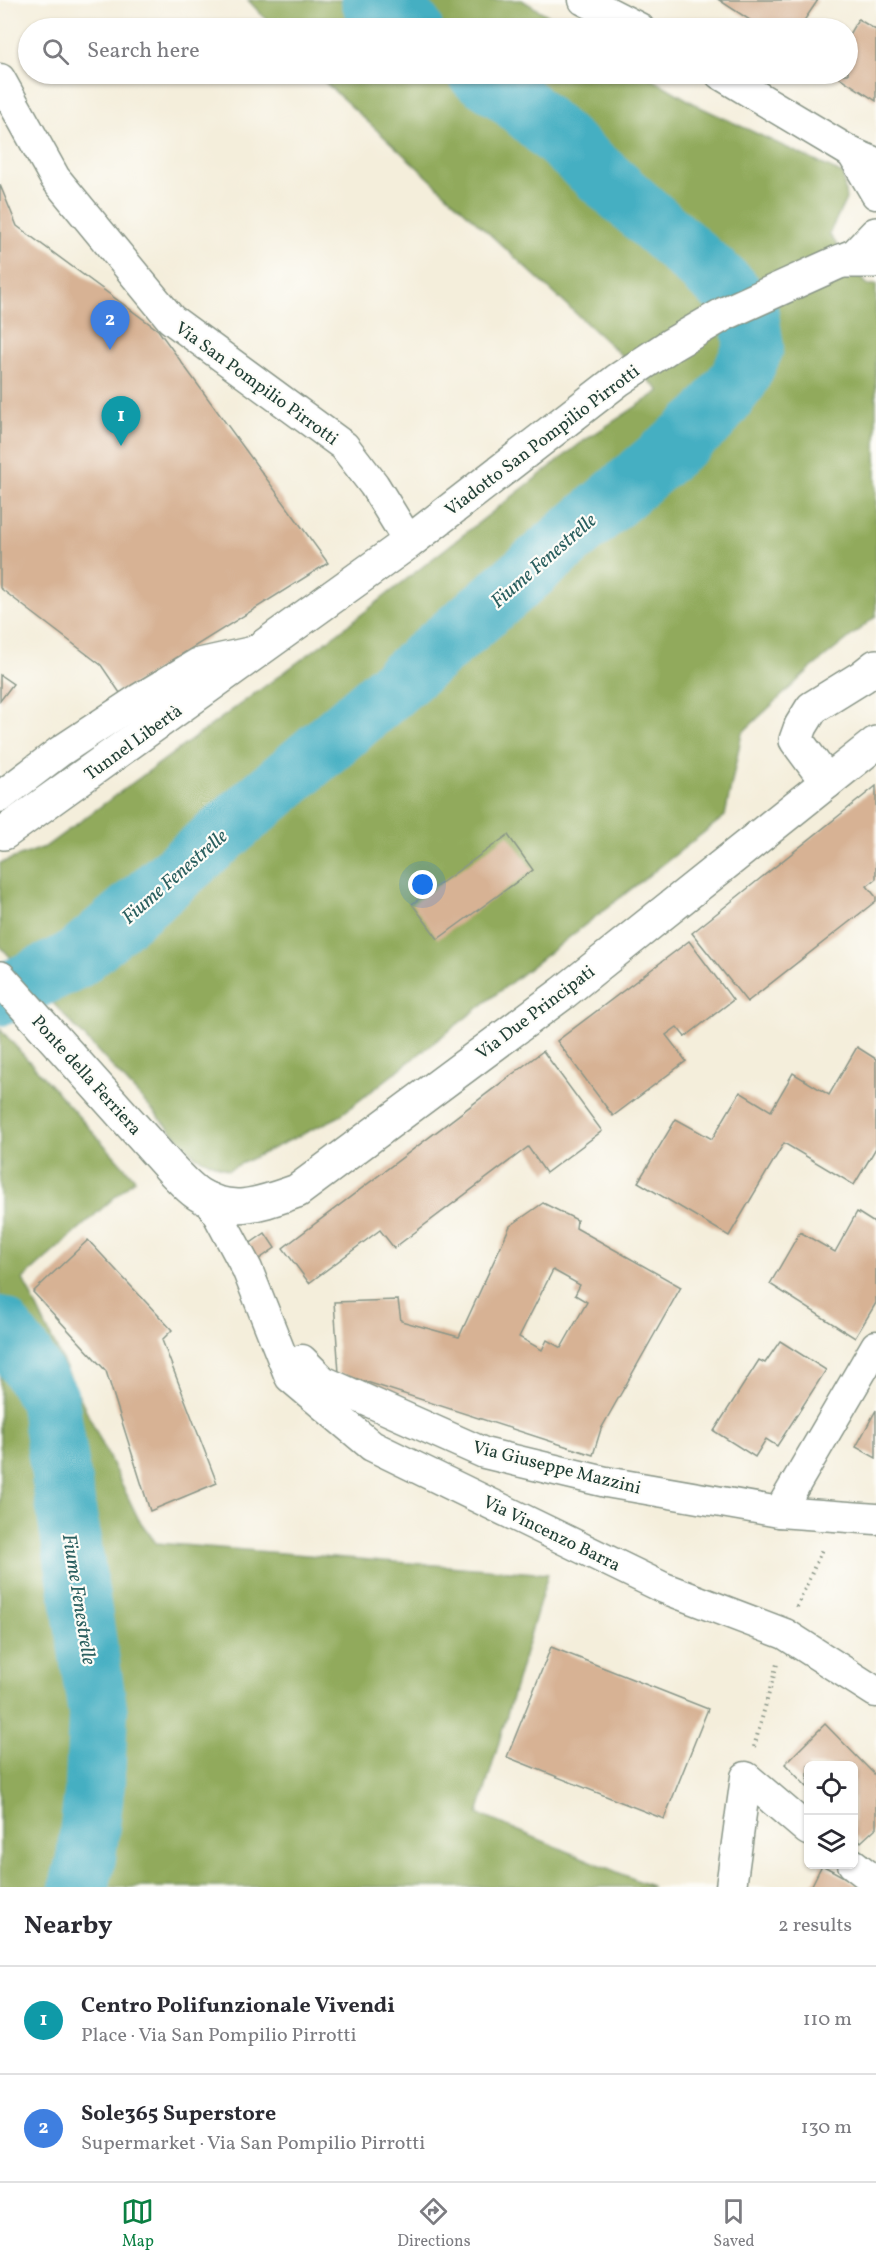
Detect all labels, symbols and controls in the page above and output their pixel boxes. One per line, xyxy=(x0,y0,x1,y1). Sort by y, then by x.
search box xyxy=(18,18,858,84)
icon: search xyxy=(39,35,72,68)
text: Search here xyxy=(87,36,200,67)
pin: 2 xyxy=(90,300,130,350)
street label: Via San Pompilio Pirrotti xyxy=(169,316,343,452)
street label: Viadotto San Pompilio Pirrotti xyxy=(440,360,645,523)
pin: 1 xyxy=(102,396,140,446)
water label: Fiume Fenestrelle xyxy=(485,507,604,615)
street label: Tunnel Libertà xyxy=(80,699,188,787)
water label: Fiume Fenestrelle xyxy=(116,823,235,931)
your location xyxy=(408,870,437,899)
street label: Via Due Principati xyxy=(471,960,601,1066)
street label: Ponte della Ferriera xyxy=(25,1010,147,1142)
street label: Via Giuseppe Mazzini xyxy=(470,1435,643,1501)
street label: Via Vincenzo Barra xyxy=(478,1490,624,1579)
water label: Fiume Fenestrelle xyxy=(54,1532,102,1667)
map controls xyxy=(804,1761,858,1869)
button: locate xyxy=(804,1761,858,1815)
button: layers xyxy=(804,1815,858,1869)
text: Nearby xyxy=(24,1908,113,1944)
text: 2 results xyxy=(778,1912,852,1940)
text: Centro Polifunzionale Vivendi xyxy=(81,1991,395,2022)
text: 1 xyxy=(39,2006,48,2034)
text: 110 m xyxy=(803,2006,852,2034)
text: Place · Via San Pompilio Pirrotti xyxy=(81,2022,357,2050)
text: Sole365 Superstore xyxy=(81,2099,276,2130)
text: 2 xyxy=(38,2114,49,2142)
text: 130 m xyxy=(801,2114,852,2142)
text: Supermarket · Via San Pompilio Pirrotti xyxy=(81,2130,425,2158)
tab: Map xyxy=(121,2195,154,2253)
tab: Directions xyxy=(397,2195,471,2253)
tab: Saved xyxy=(713,2195,755,2253)

